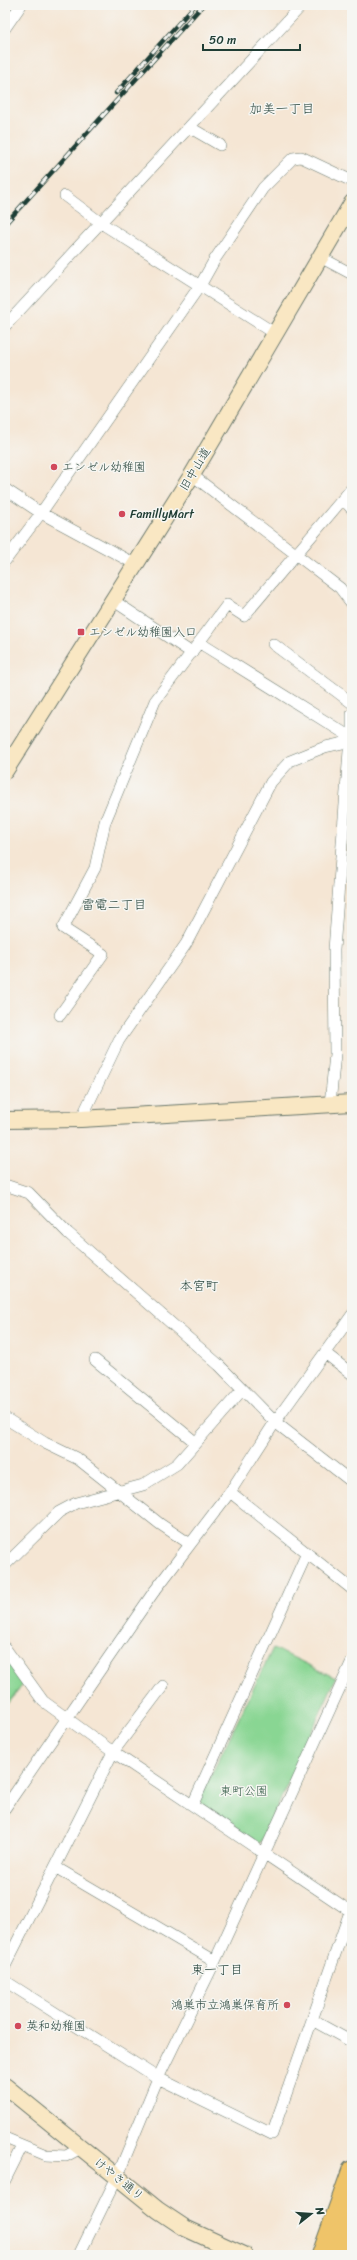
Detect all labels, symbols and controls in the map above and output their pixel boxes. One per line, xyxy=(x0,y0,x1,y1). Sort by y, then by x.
scale bar xyxy=(203,26,300,52)
text: 50 m xyxy=(209,29,236,51)
district label: 加美一丁目 xyxy=(249,97,315,120)
street label: 旧中山道 xyxy=(173,443,217,495)
place label: エンゼル幼稚園 xyxy=(62,456,146,478)
marker: エンゼル幼稚園 xyxy=(49,462,59,472)
place label: FamillyMart xyxy=(130,503,195,525)
marker: FamillyMart xyxy=(117,509,127,519)
place label: エンゼル幼稚園入口 xyxy=(89,621,197,643)
marker: エンゼル幼稚園入口 xyxy=(76,627,86,637)
district label: 雷電二丁目 xyxy=(81,893,147,916)
district label: 本宮町 xyxy=(179,1274,219,1297)
park label: 東町公園 xyxy=(220,1780,268,1802)
district label: 東一丁目 xyxy=(191,1958,243,1981)
place label: 鴻巣市立鴻巣保育所 xyxy=(171,1994,279,2016)
marker: 鴻巣市立鴻巣保育所 xyxy=(282,2000,292,2010)
place label: 英和幼稚園 xyxy=(26,2015,86,2037)
marker: 英和幼稚園 xyxy=(13,2021,23,2031)
street label: けやき通り xyxy=(89,2152,149,2206)
north arrow xyxy=(291,2194,331,2234)
text: N xyxy=(310,2204,330,2218)

